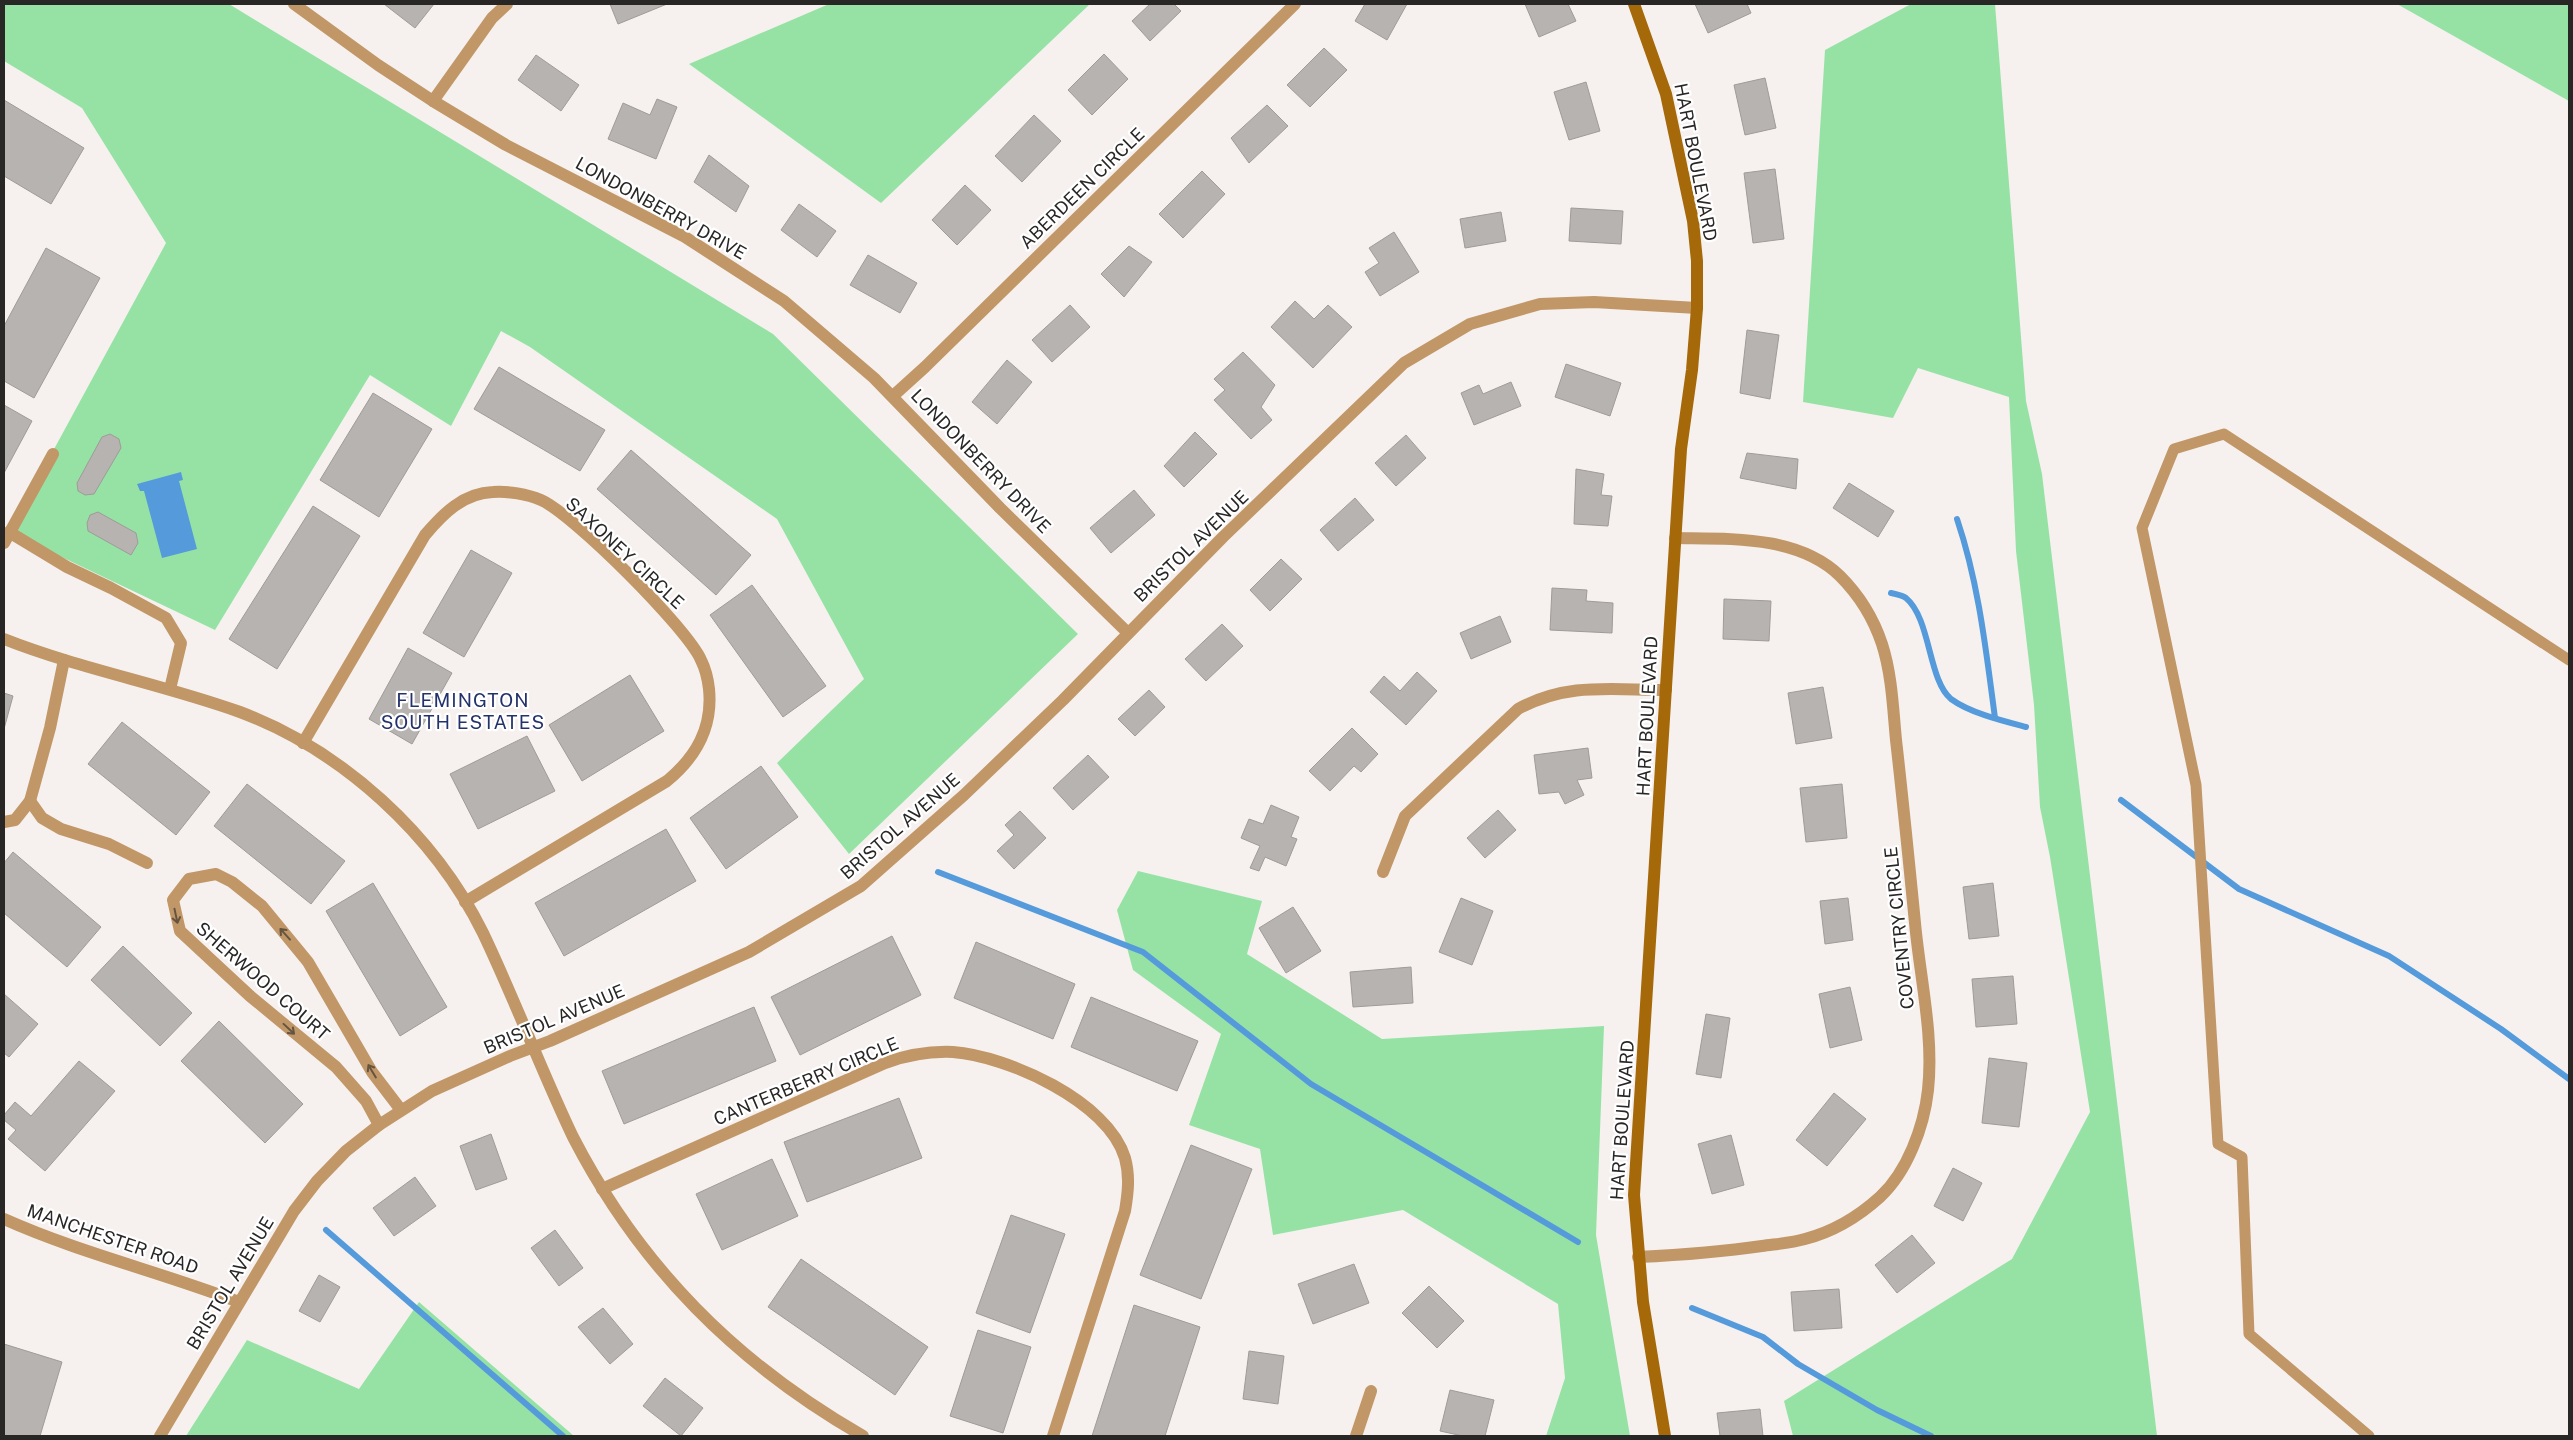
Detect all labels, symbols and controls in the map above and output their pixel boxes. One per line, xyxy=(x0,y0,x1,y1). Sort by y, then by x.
street label: HART BOULEVARD xyxy=(1670,81,1722,243)
street label: ABERDEEN CIRCLE xyxy=(1015,123,1149,253)
street label: LONDONBERRY DRIVE xyxy=(572,152,750,264)
street label: LONDONBERRY DRIVE xyxy=(907,385,1055,537)
street label: BRISTOL AVENUE xyxy=(1129,486,1253,606)
street label: SAXONEY CIRCLE xyxy=(562,493,688,613)
street label: HART BOULEVARD xyxy=(1632,635,1662,797)
district label: FLEMINGTON SOUTH ESTATES xyxy=(381,689,545,733)
street label: BRISTOL AVENUE xyxy=(836,768,964,884)
street label: COVENTRY CIRCLE xyxy=(1880,846,1918,1010)
one-way arrow xyxy=(172,907,182,923)
street label: SHERWOOD COURT xyxy=(192,917,334,1045)
one-way arrow xyxy=(279,927,291,940)
street label: BRISTOL AVENUE xyxy=(480,980,628,1058)
one-way arrow xyxy=(283,1023,295,1035)
street label: CANTERBERRY CIRCLE xyxy=(710,1032,902,1130)
street label: HART BOULEVARD xyxy=(1606,1039,1638,1201)
one-way arrow xyxy=(366,1064,376,1078)
street label: MANCHESTER ROAD xyxy=(25,1200,201,1278)
street label: BRISTOL AVENUE xyxy=(182,1213,278,1353)

